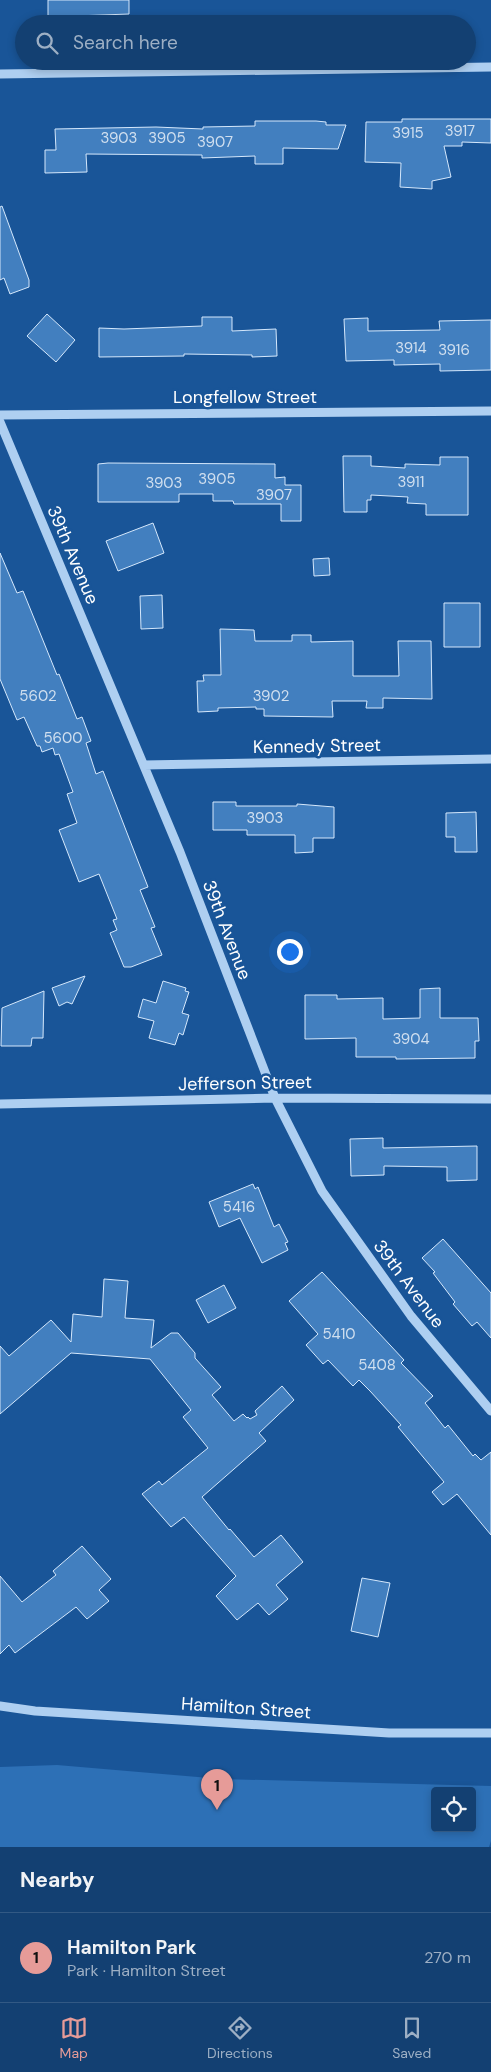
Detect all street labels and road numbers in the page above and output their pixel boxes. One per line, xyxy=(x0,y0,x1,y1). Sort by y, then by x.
street label: Longfellow Street xyxy=(173,385,317,409)
street label: 39th Avenue xyxy=(41,502,105,608)
street label: Kennedy Street xyxy=(253,733,381,759)
street label: 39th Avenue xyxy=(197,877,257,983)
street label: Jefferson Street xyxy=(178,1070,312,1096)
street label: 39th Avenue xyxy=(368,1235,450,1333)
street label: Hamilton Street xyxy=(180,1691,312,1725)

